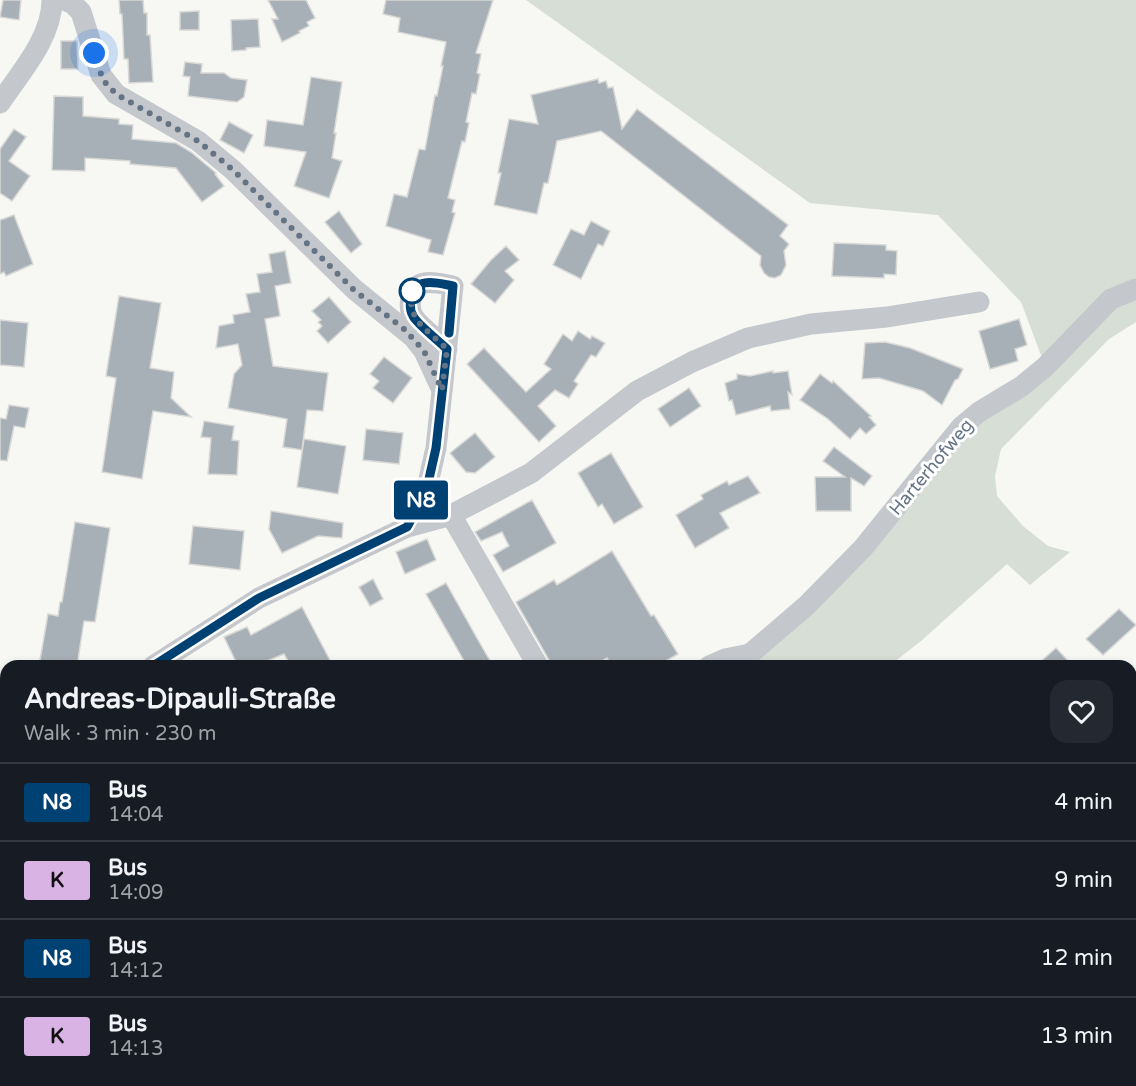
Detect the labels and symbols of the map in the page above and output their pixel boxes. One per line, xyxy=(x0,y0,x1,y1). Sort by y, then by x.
your location xyxy=(79,38,109,68)
unlabelled marker xyxy=(399,278,425,304)
street label: Harterhofweg xyxy=(884,414,978,520)
line badge: N8 xyxy=(394,480,448,520)

